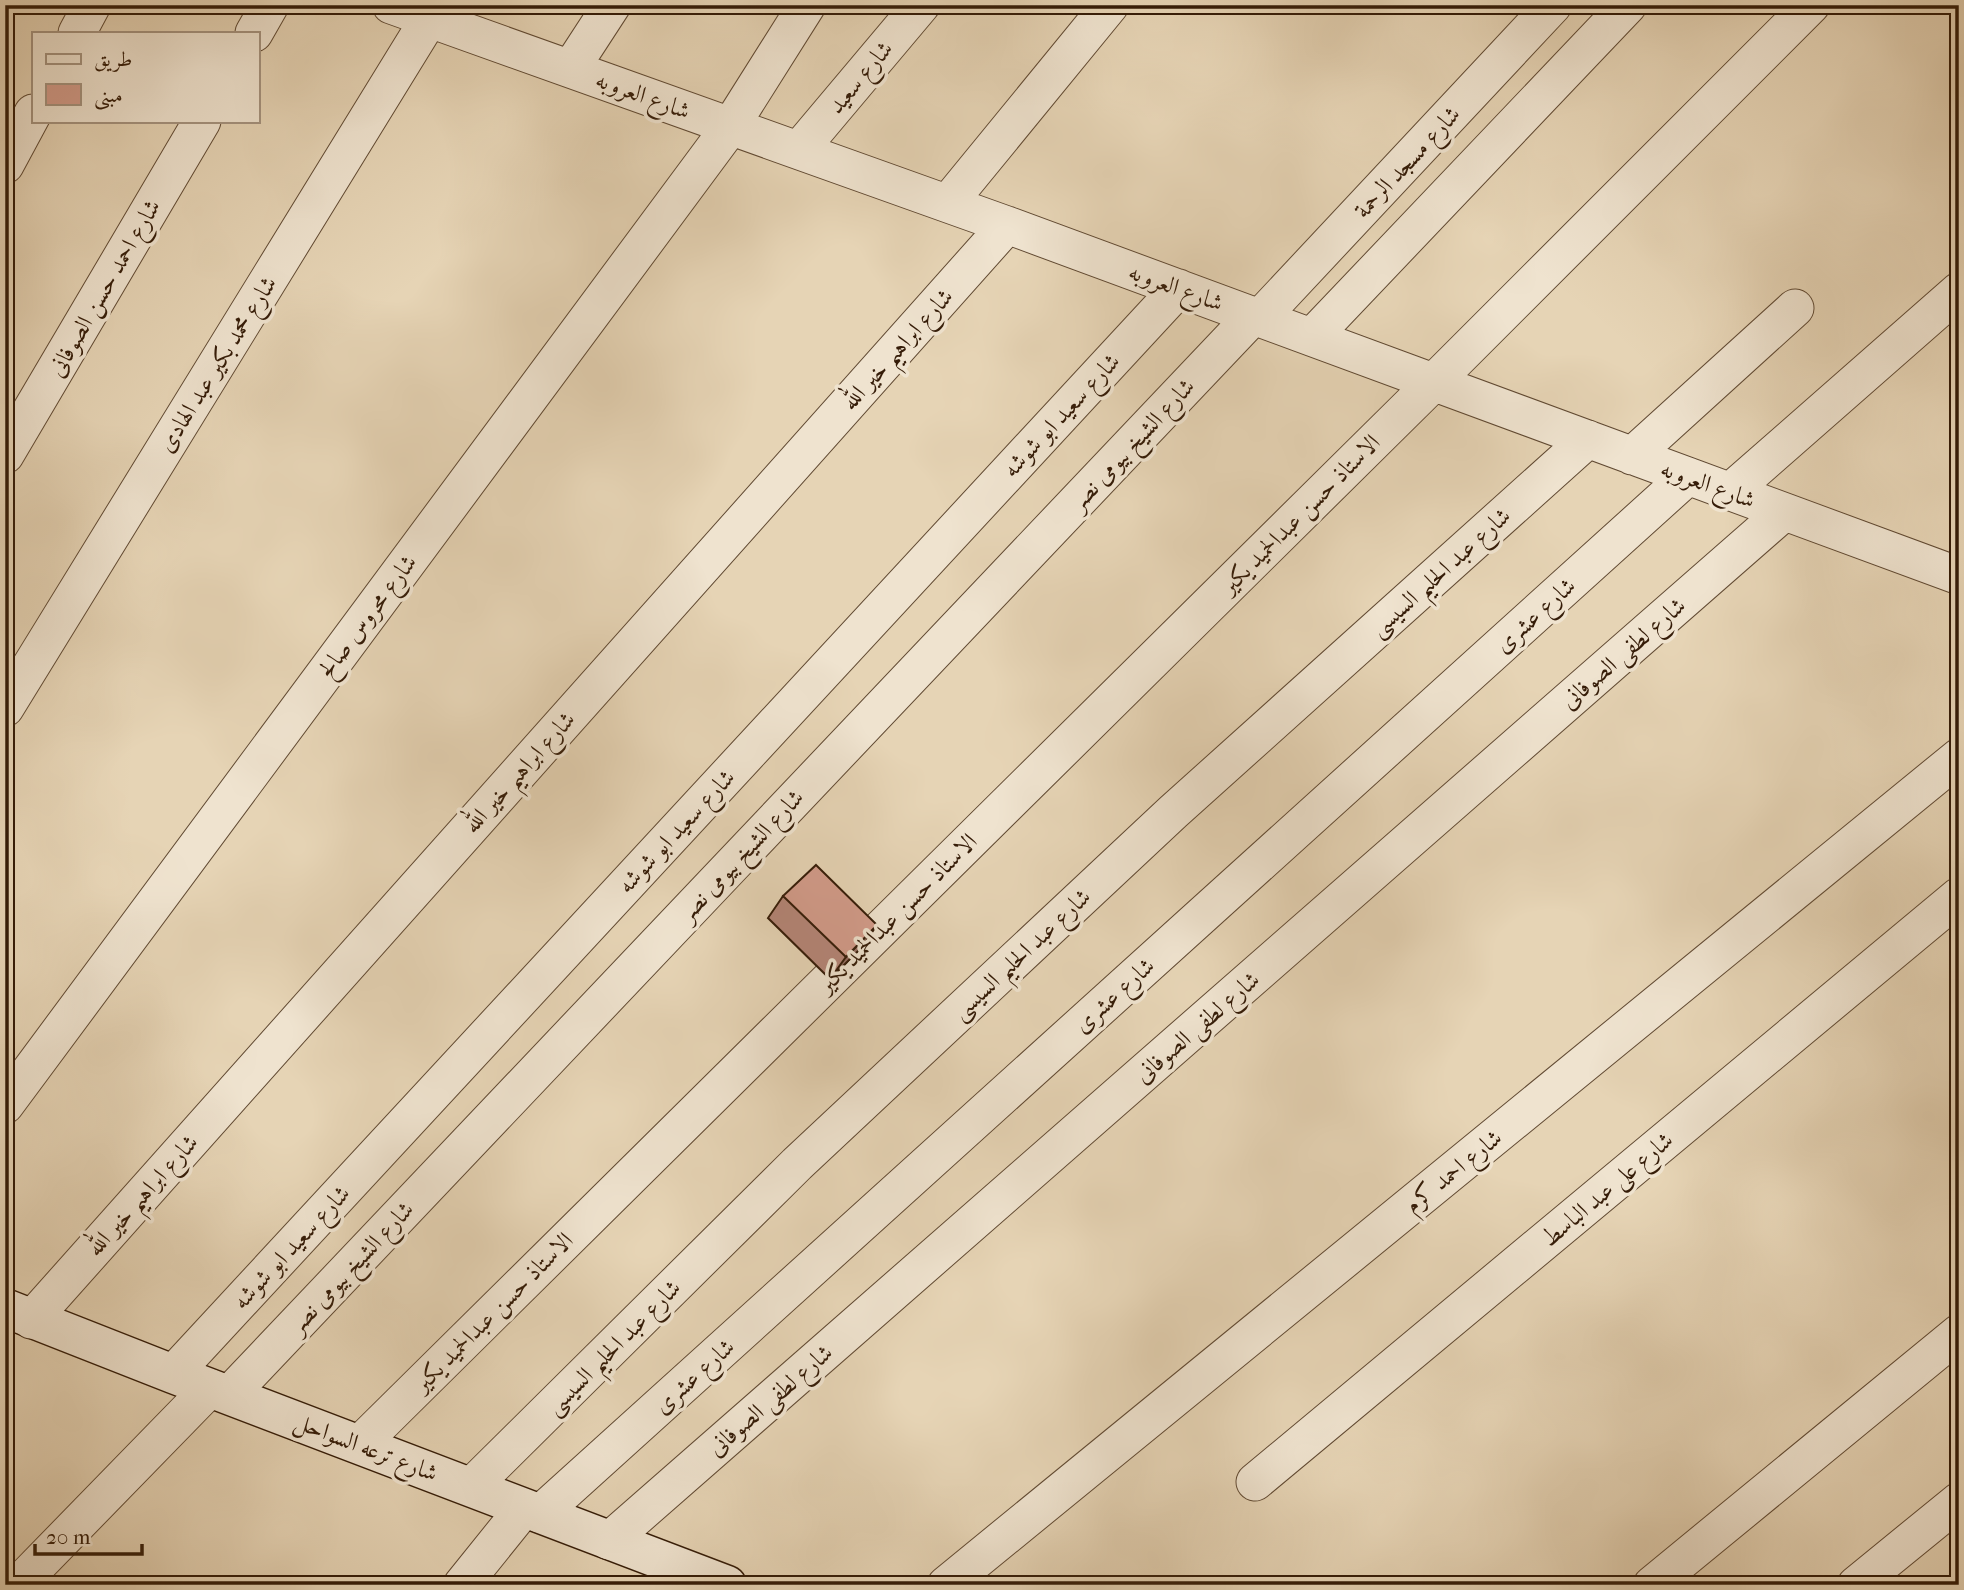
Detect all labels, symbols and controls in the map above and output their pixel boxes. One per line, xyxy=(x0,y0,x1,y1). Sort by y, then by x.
legend xyxy=(32,32,259,122)
street label: شارع سعيد xyxy=(822,35,903,123)
text: طريق xyxy=(94,47,132,72)
street label: شارع العروبه xyxy=(590,65,694,131)
text: مبنى xyxy=(94,83,123,110)
street label: شارع مسجد الرحمة xyxy=(1348,100,1470,228)
street label: شارع احمد حسن الصوفانى xyxy=(42,194,171,385)
street label: شارع العروبه xyxy=(1123,257,1227,323)
street label: شارع محمد بكير عبد الهادى xyxy=(151,271,288,460)
street label: شارع ابراهيم خير الله xyxy=(831,279,966,422)
street label: شارع سعيد ابو شوشه xyxy=(996,347,1130,487)
street label: شارع الشيخ بيومى نصر xyxy=(1062,372,1205,523)
street label: الاستاذ حسن عبدالحميد يكير xyxy=(1212,428,1387,603)
street label: شارع العروبه xyxy=(1655,454,1759,520)
street label: شارع عبد الحليم السيسى xyxy=(1364,501,1523,650)
street label: شارع محروس صالح xyxy=(312,549,427,687)
street label: شارع عشرى xyxy=(1489,571,1585,663)
street label: شارع لطفى الصوفانى xyxy=(1555,591,1695,719)
street label: شارع ابراهيم خير الله xyxy=(453,702,588,845)
street label: شارع سعيد ابو شوشه xyxy=(611,763,745,903)
street label: شارع الشيخ بيومى نصر xyxy=(671,783,814,934)
street label: الاستاذ حسن عبدالحميد يكير xyxy=(809,827,984,1002)
street label: شارع عبد الحليم السيسى xyxy=(946,882,1103,1033)
street label: شارع عشرى xyxy=(1068,951,1164,1043)
street label: شارع لطفى الصوفانى xyxy=(1129,965,1269,1093)
street label: شارع احمد كرم xyxy=(1399,1123,1512,1224)
street label: شارع ابراهيم خير الله xyxy=(76,1125,211,1268)
street label: شارع على عبد الباسط xyxy=(1535,1126,1682,1257)
street label: شارع سعيد ابو شوشه xyxy=(226,1179,360,1319)
street label: شارع الشيخ بيومى نصر xyxy=(281,1195,424,1346)
street label: الاستاذ حسن عبدالحميد يكير xyxy=(405,1226,580,1401)
street label: شارع عبد الحليم السيسى xyxy=(540,1274,694,1428)
street label: شارع عشرى xyxy=(648,1332,744,1424)
street label: شارع لطفى الصوفانى xyxy=(702,1338,842,1466)
street label: شارع ترعه السواحل xyxy=(288,1407,442,1493)
scale bar xyxy=(35,1513,142,1557)
text: 20 m xyxy=(46,1525,91,1549)

